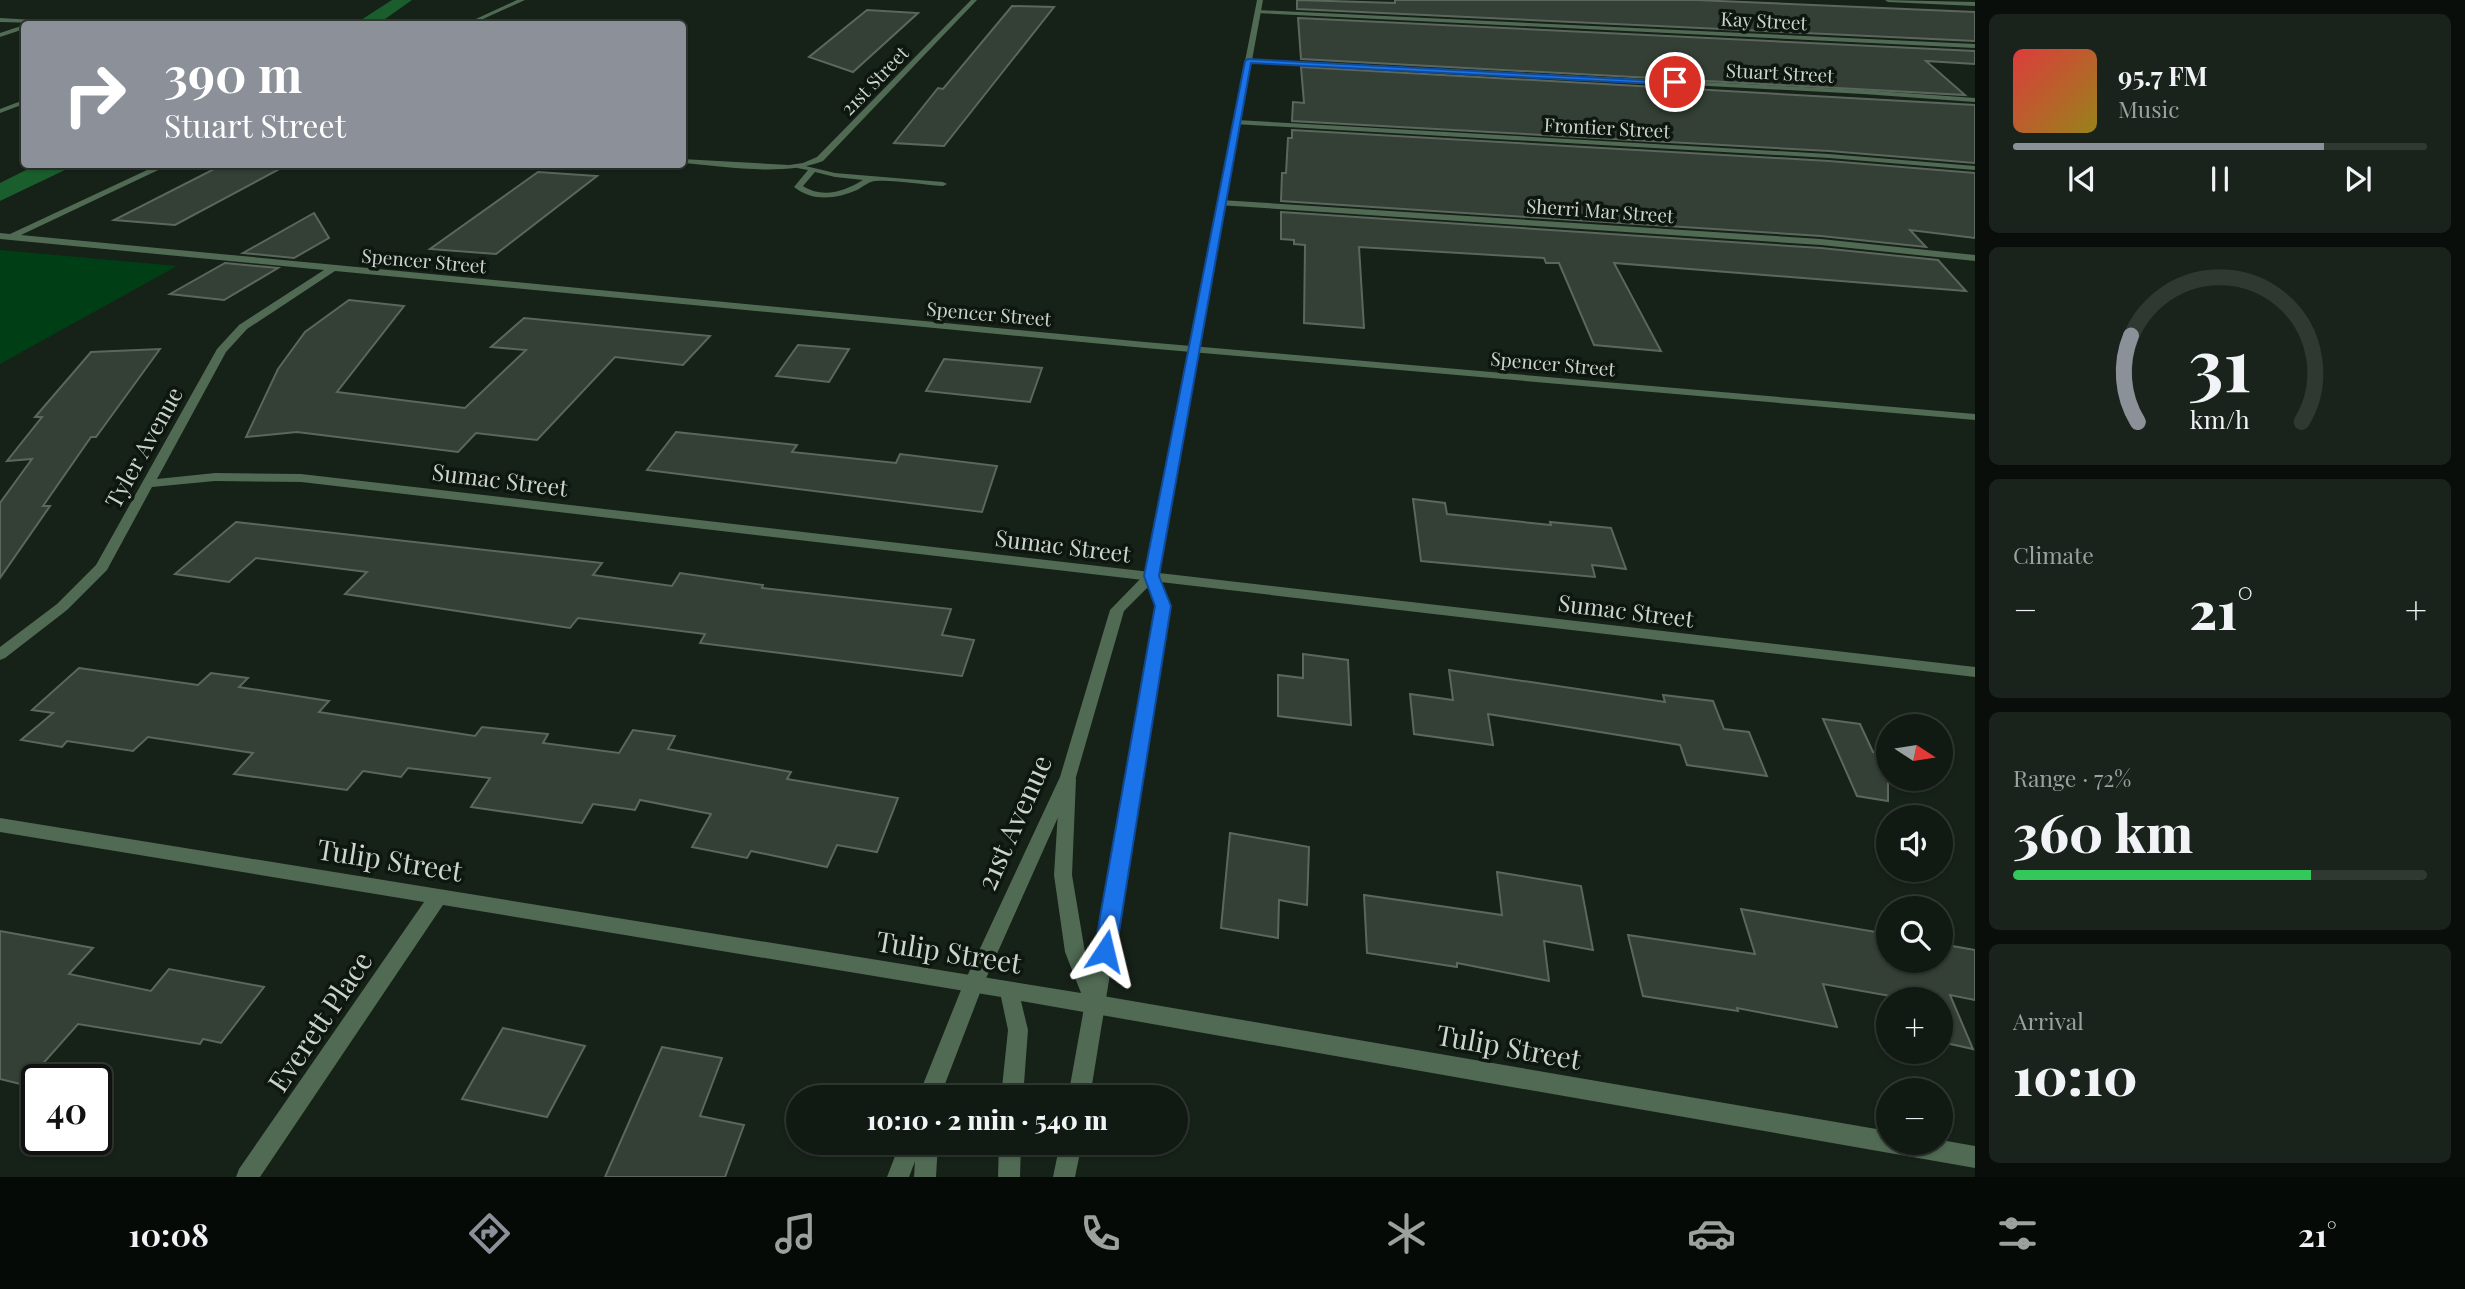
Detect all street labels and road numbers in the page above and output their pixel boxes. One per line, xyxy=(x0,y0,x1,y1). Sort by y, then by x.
street label: Kay Street xyxy=(1720,5,1808,35)
street label: 21st Street xyxy=(835,40,914,120)
street label: Stuart Street xyxy=(1725,56,1835,88)
street label: Frontier Street xyxy=(1543,111,1671,143)
street label: Sherri Mar Street xyxy=(1525,192,1675,228)
street label: Spencer Street xyxy=(361,242,488,278)
street label: Spencer Street xyxy=(926,295,1053,331)
street label: Spencer Street xyxy=(1490,345,1617,381)
street label: Tyler Avenue xyxy=(97,381,189,513)
street label: Sumac Street xyxy=(430,455,570,503)
street label: Sumac Street xyxy=(993,521,1133,569)
street label: Sumac Street xyxy=(1556,586,1696,634)
street label: 21st Avenue xyxy=(967,749,1059,895)
street label: Tulip Street xyxy=(315,829,466,889)
street label: Tulip Street xyxy=(874,921,1025,981)
street label: Everett Place xyxy=(258,944,380,1098)
street label: Tulip Street xyxy=(1434,1015,1585,1077)

